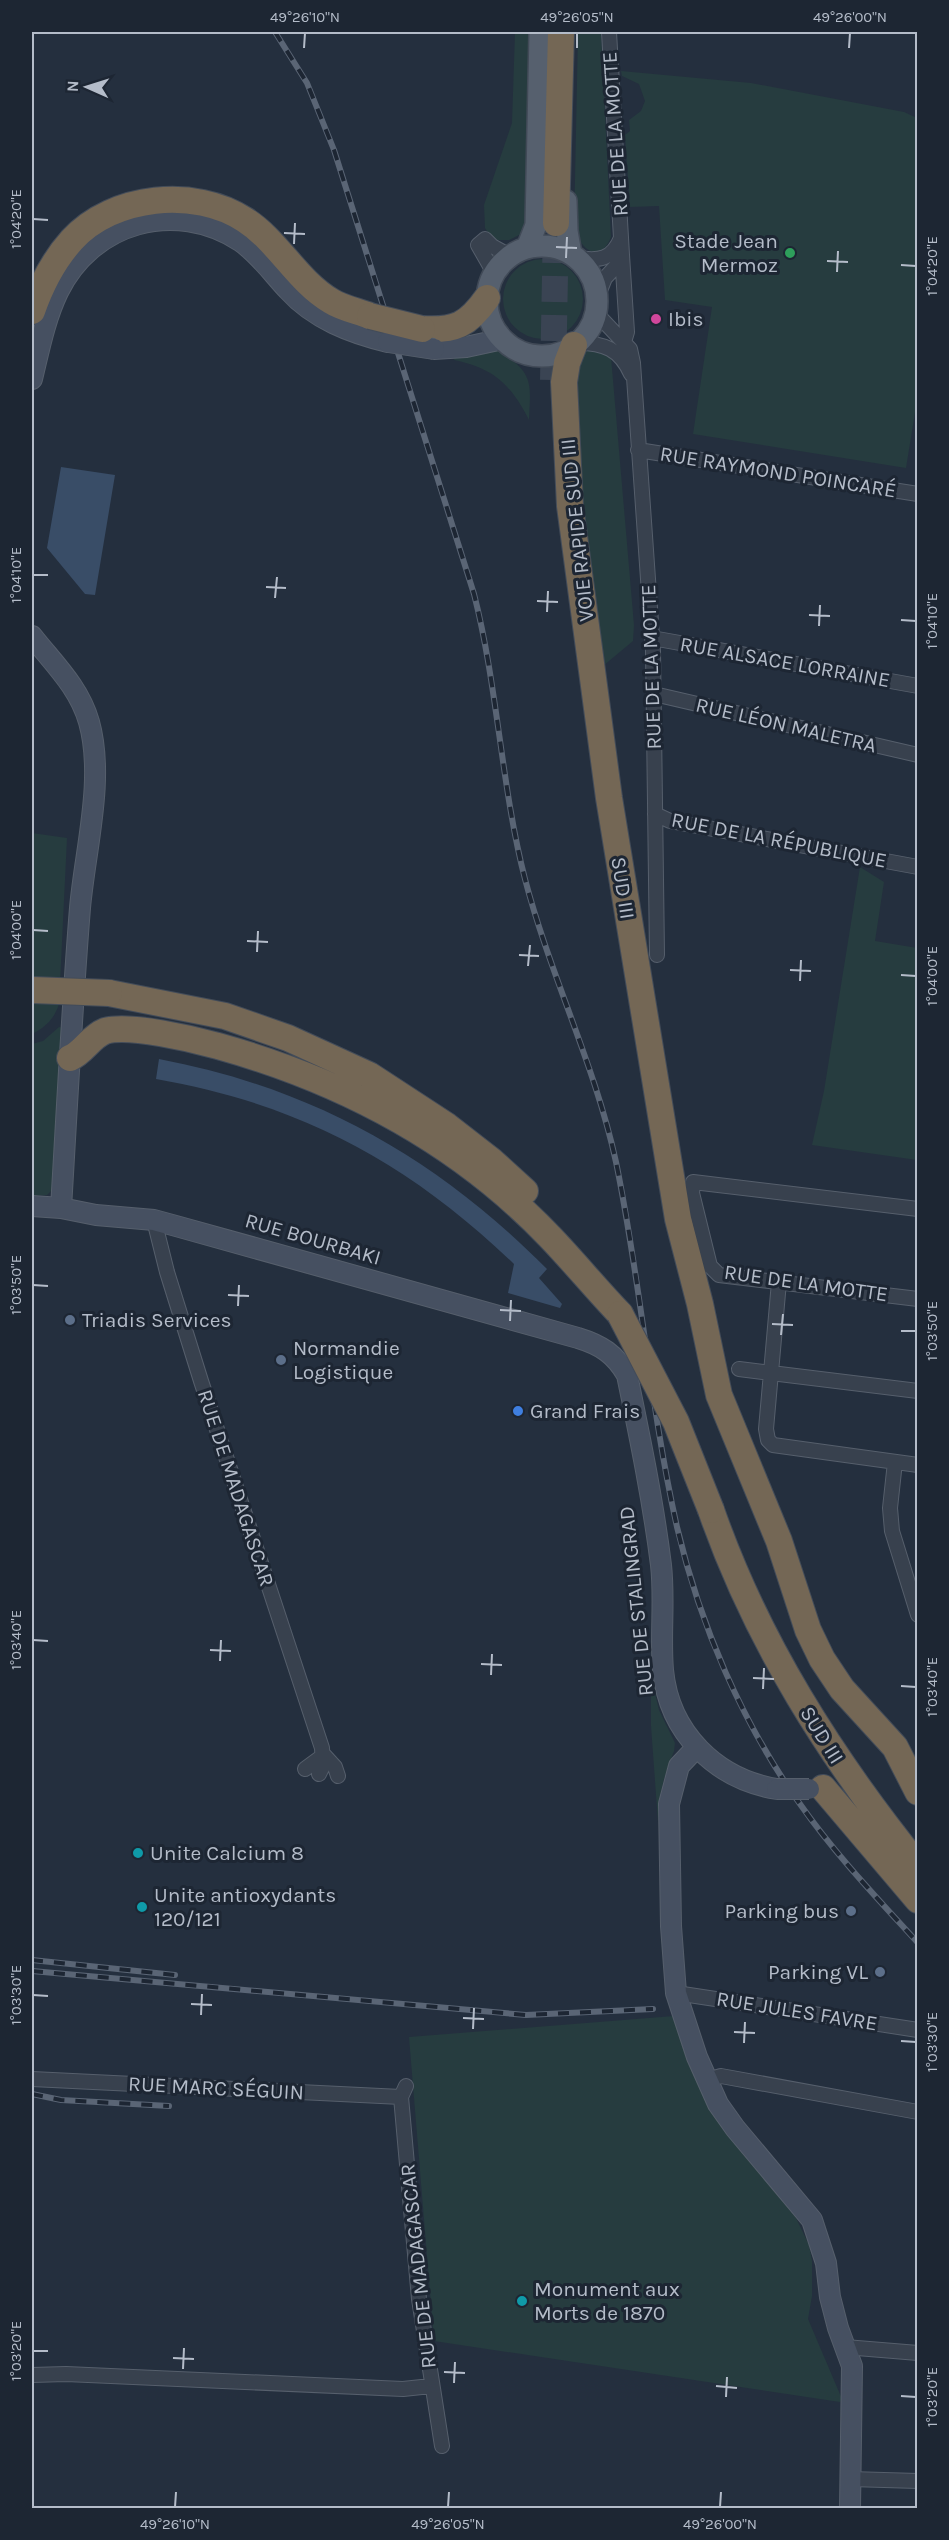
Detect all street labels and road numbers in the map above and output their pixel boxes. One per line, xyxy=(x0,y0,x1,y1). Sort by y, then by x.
street label: RUE DE LA MOTTE xyxy=(597,51,633,217)
street label: VOIE RAPIDE SUD III xyxy=(555,437,599,623)
street label: RUE RAYMOND POINCARÉ xyxy=(658,441,898,503)
street label: RUE DE LA MOTTE xyxy=(636,584,666,750)
street label: RUE ALSACE LORRAINE xyxy=(678,632,892,692)
street label: RUE LÉON MALETRA xyxy=(693,693,879,757)
street label: RUE DE LA RÉPUBLIQUE xyxy=(669,807,889,873)
street label: SUD III xyxy=(606,855,640,921)
street label: RUE BOURBAKI xyxy=(242,1208,384,1270)
street label: RUE DE LA MOTTE xyxy=(723,1260,889,1306)
street label: RUE DE MADAGASCAR xyxy=(193,1386,279,1590)
street label: RUE DE STALINGRAD xyxy=(614,1505,658,1697)
street label: SUD III xyxy=(795,1702,849,1768)
street label: RUE JULES FAVRE xyxy=(715,1986,879,2036)
street label: RUE MARC SÉGUIN xyxy=(128,2071,304,2105)
street label: RUE DE MADAGASCAR xyxy=(395,2162,441,2370)

